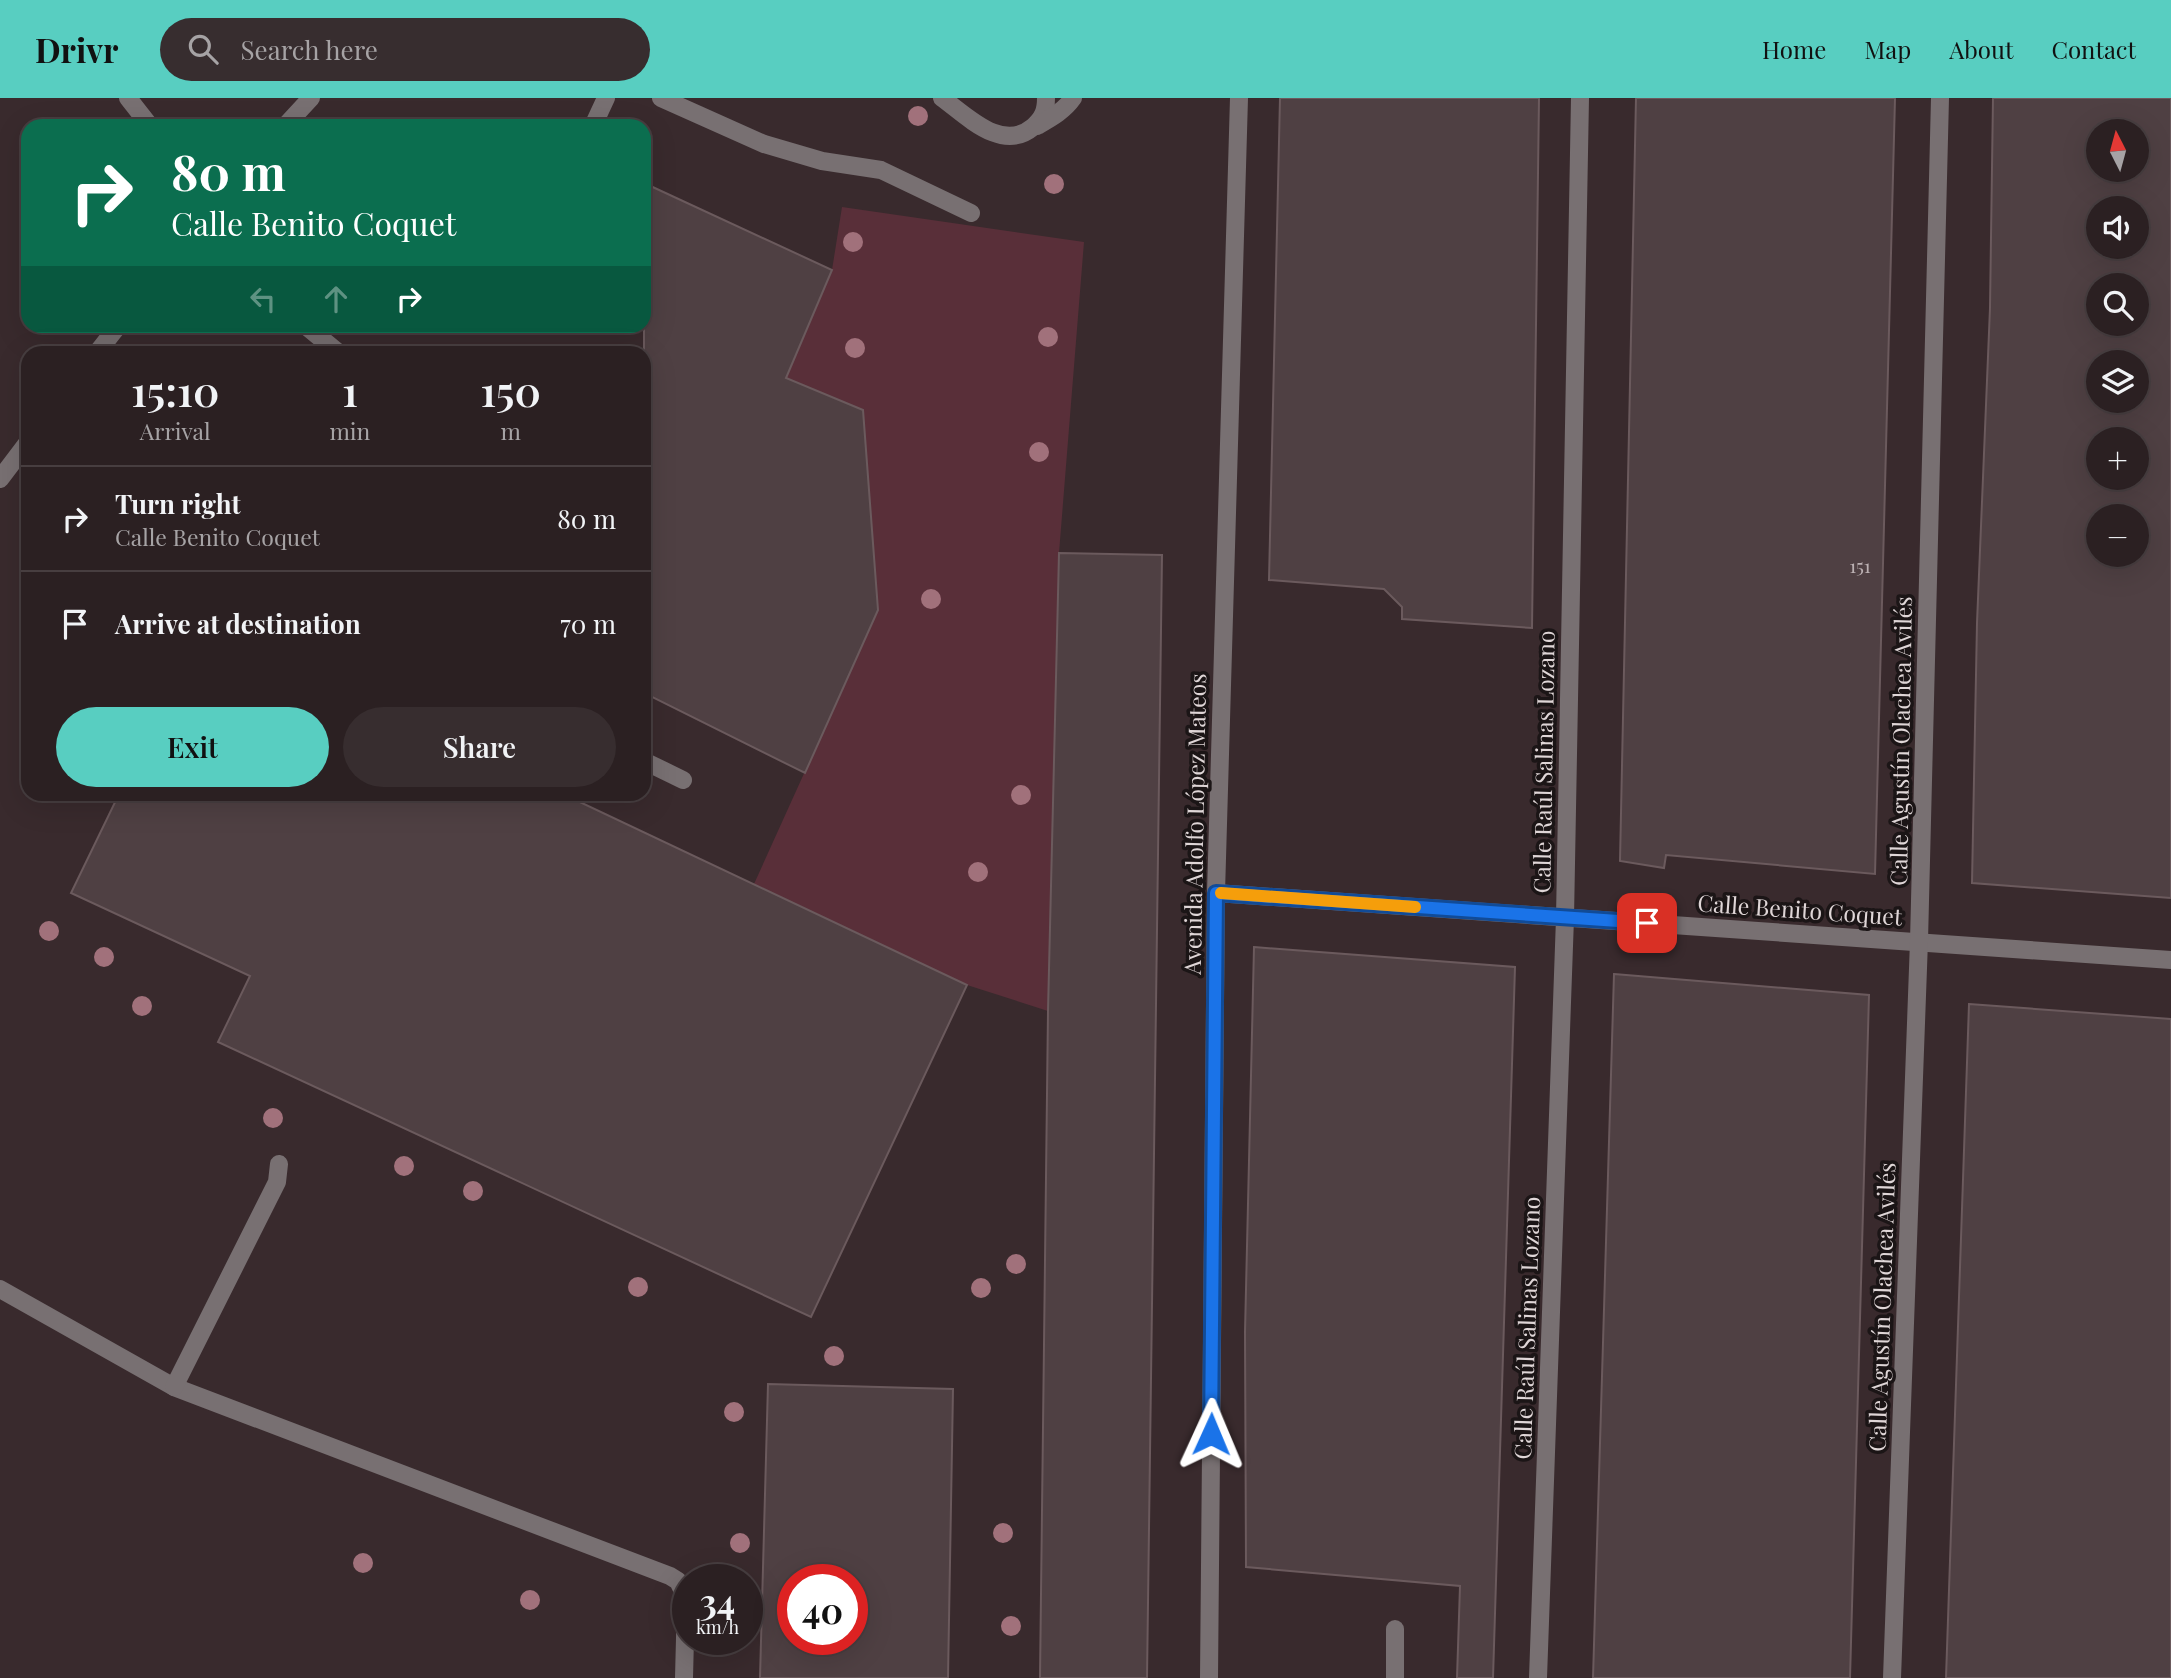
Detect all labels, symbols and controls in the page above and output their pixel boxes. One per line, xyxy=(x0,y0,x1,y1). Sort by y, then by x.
search box xyxy=(160,18,650,81)
text: Drivr xyxy=(35,27,118,71)
icon: search xyxy=(184,30,222,68)
text: Search here xyxy=(240,32,378,67)
text: Home xyxy=(1762,33,1826,65)
text: Map xyxy=(1864,33,1911,65)
text: About xyxy=(1949,33,2013,65)
text: Contact xyxy=(2051,33,2136,65)
north arrow xyxy=(2086,119,2149,182)
map controls xyxy=(2086,119,2149,567)
text: 80 m xyxy=(171,138,286,203)
icon: right xyxy=(56,147,147,238)
button: sound xyxy=(2086,196,2149,259)
text: Calle Benito Coquet xyxy=(171,201,456,244)
button: search xyxy=(2086,273,2149,336)
icon: left xyxy=(244,280,282,318)
icon: ahead xyxy=(317,280,355,318)
icon: right xyxy=(390,280,428,318)
button: layers xyxy=(2086,350,2149,413)
text: 15:10 xyxy=(131,362,219,418)
text: 1 xyxy=(342,362,358,418)
text: 150 xyxy=(480,362,541,418)
text: Arrival xyxy=(140,415,211,446)
text: min xyxy=(329,415,370,446)
text: m xyxy=(500,415,521,446)
button: + xyxy=(2086,427,2149,490)
text: Turn right xyxy=(115,486,241,521)
icon: right xyxy=(56,500,94,538)
text: 80 m xyxy=(557,501,616,536)
button: − xyxy=(2086,504,2149,567)
text: Calle Benito Coquet xyxy=(115,521,320,552)
house number: 151 xyxy=(1849,552,1871,578)
street label: Calle Agustín Olachea Avilés xyxy=(1882,596,1918,886)
icon: arrive xyxy=(56,605,94,643)
text: Arrive at destination xyxy=(115,606,361,641)
text: 70 m xyxy=(560,606,616,641)
street label: Calle Raúl Salinas Lozano xyxy=(1525,630,1561,894)
street label: Avenida Adolfo López Mateos xyxy=(1176,673,1212,976)
button: Exit xyxy=(56,707,329,787)
button: Share xyxy=(343,707,616,787)
street label: Calle Benito Coquet xyxy=(1697,886,1904,932)
pin xyxy=(1617,893,1677,953)
icon: arrive xyxy=(1628,904,1666,942)
street label: Calle Agustín Olachea Avilés xyxy=(1860,1162,1902,1452)
street label: Calle Raúl Salinas Lozano xyxy=(1506,1196,1546,1460)
position arrow xyxy=(1174,1397,1248,1471)
speed limit sign: 40 xyxy=(777,1564,868,1655)
text: 34 xyxy=(700,1577,735,1624)
text: km/h xyxy=(696,1615,739,1639)

